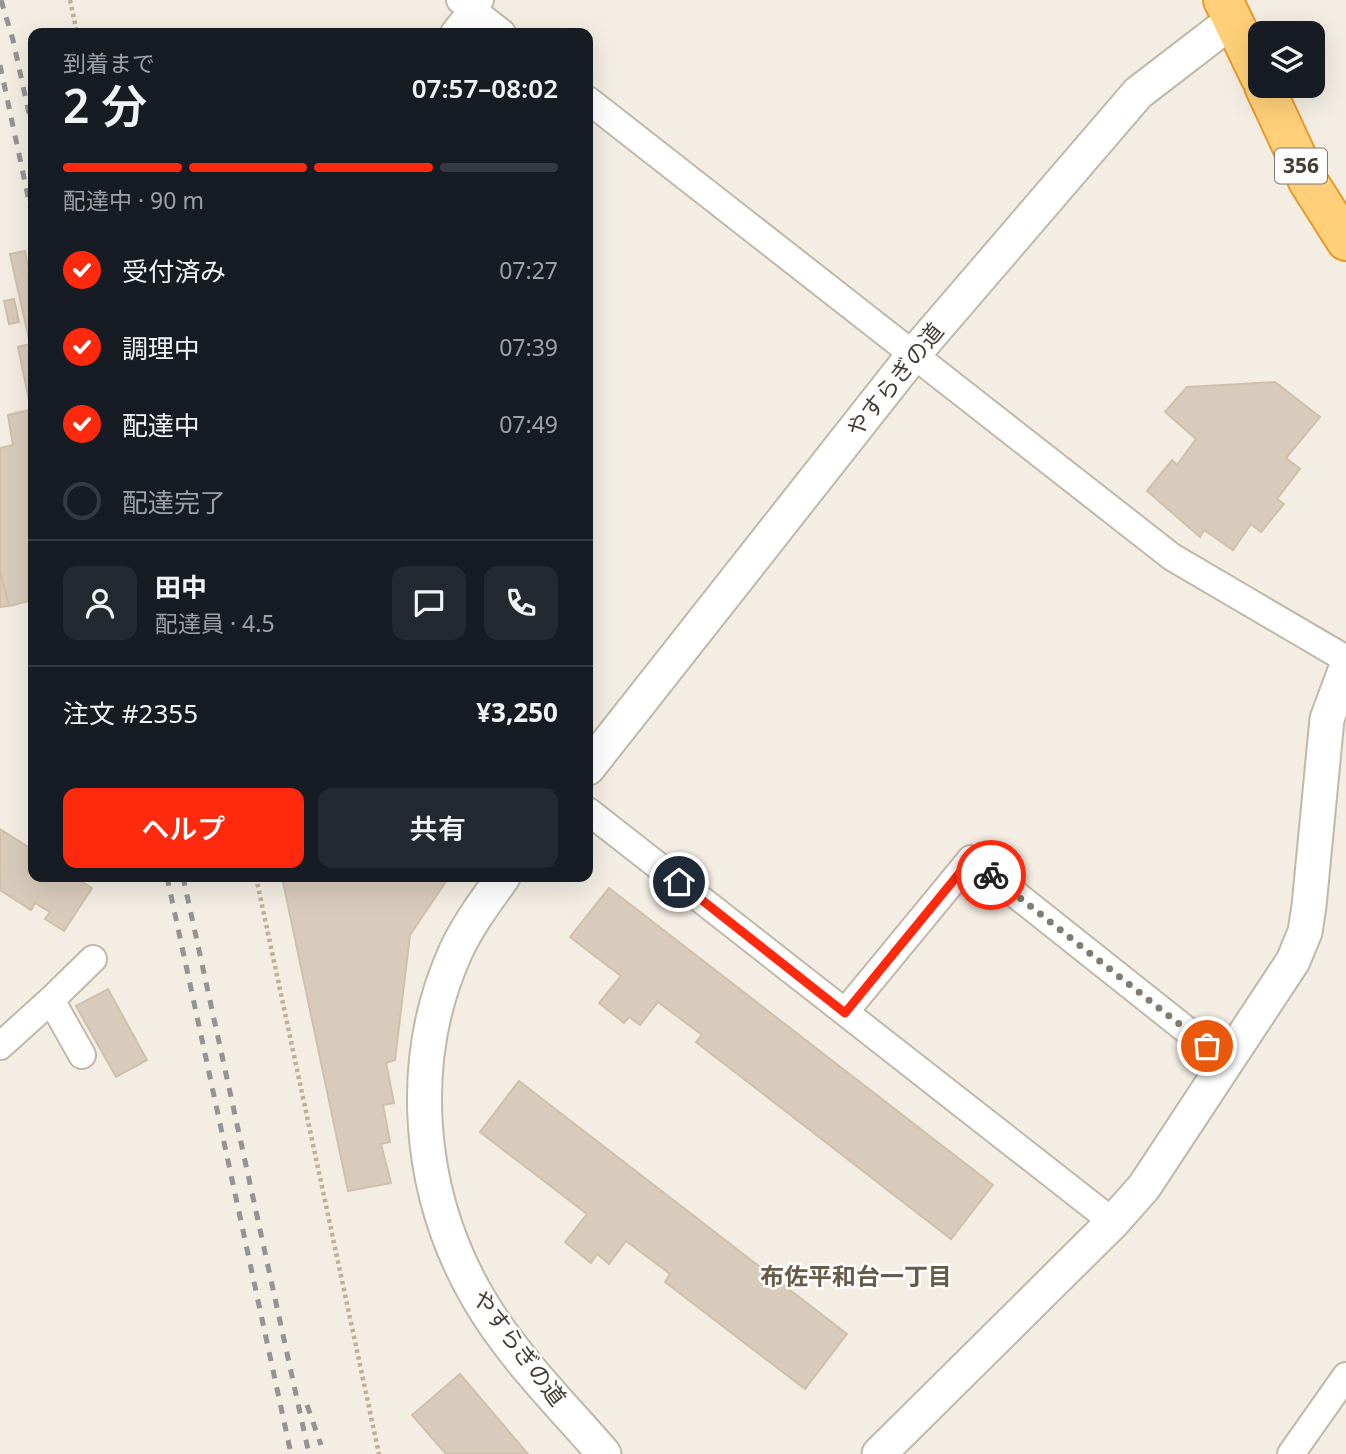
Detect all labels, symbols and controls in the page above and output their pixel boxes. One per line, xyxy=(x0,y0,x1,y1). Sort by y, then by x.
map controls xyxy=(1248,21,1325,98)
button: layers xyxy=(1248,21,1325,98)
text: 到着まで xyxy=(63,47,155,79)
text: 07:57–08:02 xyxy=(412,70,558,106)
text: 2 分 xyxy=(63,74,147,136)
road number: 356 xyxy=(1275,148,1327,184)
text: 配達中 · 90 m xyxy=(63,184,204,216)
icon: check xyxy=(63,251,101,289)
text: 受付済み xyxy=(122,253,226,289)
text: 07:27 xyxy=(499,254,558,286)
street label: やすらぎの道 xyxy=(838,316,950,443)
icon: check xyxy=(63,328,101,366)
text: 調理中 xyxy=(122,330,200,366)
text: 07:39 xyxy=(499,331,558,363)
icon: check xyxy=(63,405,101,443)
text: 配達中 xyxy=(122,407,200,443)
text: 07:49 xyxy=(499,408,558,440)
text: 配達完了 xyxy=(122,484,226,520)
button: person xyxy=(63,566,137,640)
button: chat xyxy=(392,566,466,640)
button: phone xyxy=(484,566,558,640)
text: 田中 xyxy=(155,569,207,605)
text: 配達員 · 4.5 xyxy=(155,607,275,639)
text: ¥3,250 xyxy=(476,694,558,730)
text: 注文 #2355 xyxy=(63,695,198,731)
button: ヘルプ xyxy=(63,788,304,868)
button: 共有 xyxy=(318,788,558,868)
courier xyxy=(956,840,1026,910)
pin xyxy=(649,852,709,912)
icon: bike xyxy=(972,856,1010,894)
icon: home xyxy=(660,863,698,901)
pin xyxy=(1177,1016,1237,1076)
icon: bag xyxy=(1188,1027,1226,1065)
district label: 布佐平和台一丁目 xyxy=(760,1259,952,1292)
street label: やすらぎの道 xyxy=(465,1283,574,1412)

